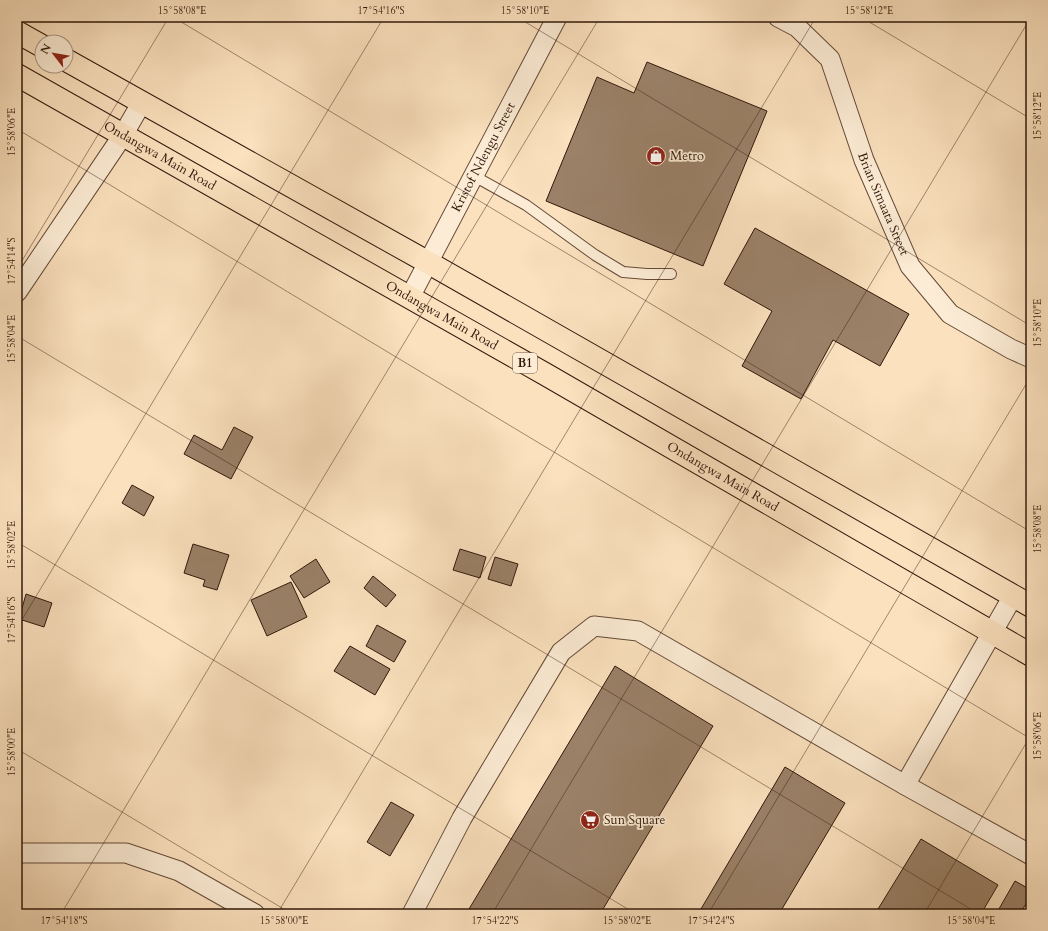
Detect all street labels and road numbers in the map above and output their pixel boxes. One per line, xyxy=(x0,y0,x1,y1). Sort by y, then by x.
street label: Kristof Ndengu Street xyxy=(447,99,520,215)
street label: Ondangwa Main Road xyxy=(100,117,219,195)
street label: Brian Simaata Street xyxy=(853,150,913,258)
street label: Ondangwa Main Road xyxy=(382,276,501,354)
road number: B1 xyxy=(513,353,537,373)
street label: Ondangwa Main Road xyxy=(663,437,782,516)

